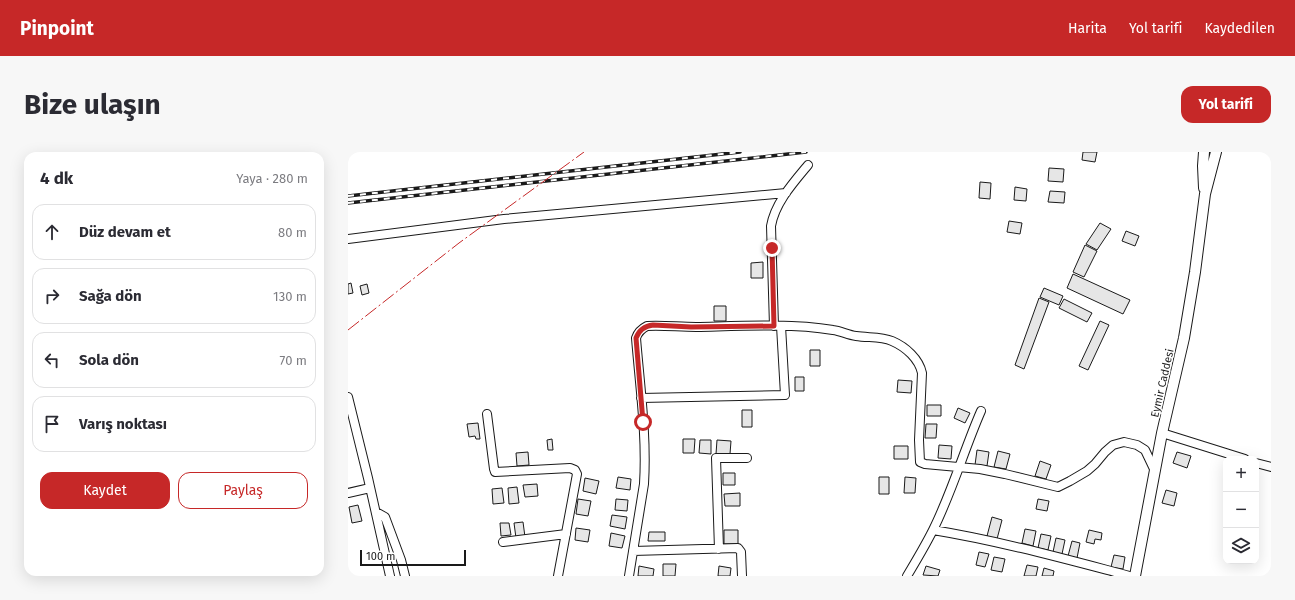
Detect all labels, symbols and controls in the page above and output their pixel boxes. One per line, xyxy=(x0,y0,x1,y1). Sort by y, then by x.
text: Pinpoint xyxy=(20,17,94,40)
text: Harita xyxy=(1068,20,1107,37)
text: Yol tarifi xyxy=(1129,20,1182,37)
text: Kaydedilen xyxy=(1204,20,1275,37)
button: Yol tarifi xyxy=(1181,86,1271,123)
text: Bize ulaşın xyxy=(24,88,161,121)
text: 4 dk xyxy=(40,168,73,189)
text: Yaya · 280 m xyxy=(236,171,308,186)
icon: ahead xyxy=(41,221,63,243)
text: Düz devam et xyxy=(79,223,171,241)
text: 80 m xyxy=(278,225,307,240)
route end xyxy=(763,239,781,257)
icon: right xyxy=(41,285,63,307)
text: Sağa dön xyxy=(79,287,142,305)
text: 130 m xyxy=(273,289,307,304)
street label: Eymir Caddesi xyxy=(1148,347,1177,419)
icon: left xyxy=(41,349,63,371)
text: Sola dön xyxy=(79,351,139,369)
text: 70 m xyxy=(280,353,307,368)
icon: arrive xyxy=(41,413,63,435)
route start xyxy=(634,413,652,431)
text: Varış noktası xyxy=(79,415,167,433)
map controls xyxy=(1223,456,1259,564)
button: + xyxy=(1223,456,1259,492)
button: Kaydet xyxy=(40,472,170,509)
button: Paylaş xyxy=(178,472,308,509)
button: − xyxy=(1223,492,1259,528)
button: layers xyxy=(1223,528,1259,564)
scale bar xyxy=(360,548,466,567)
text: 100 m xyxy=(366,550,395,563)

